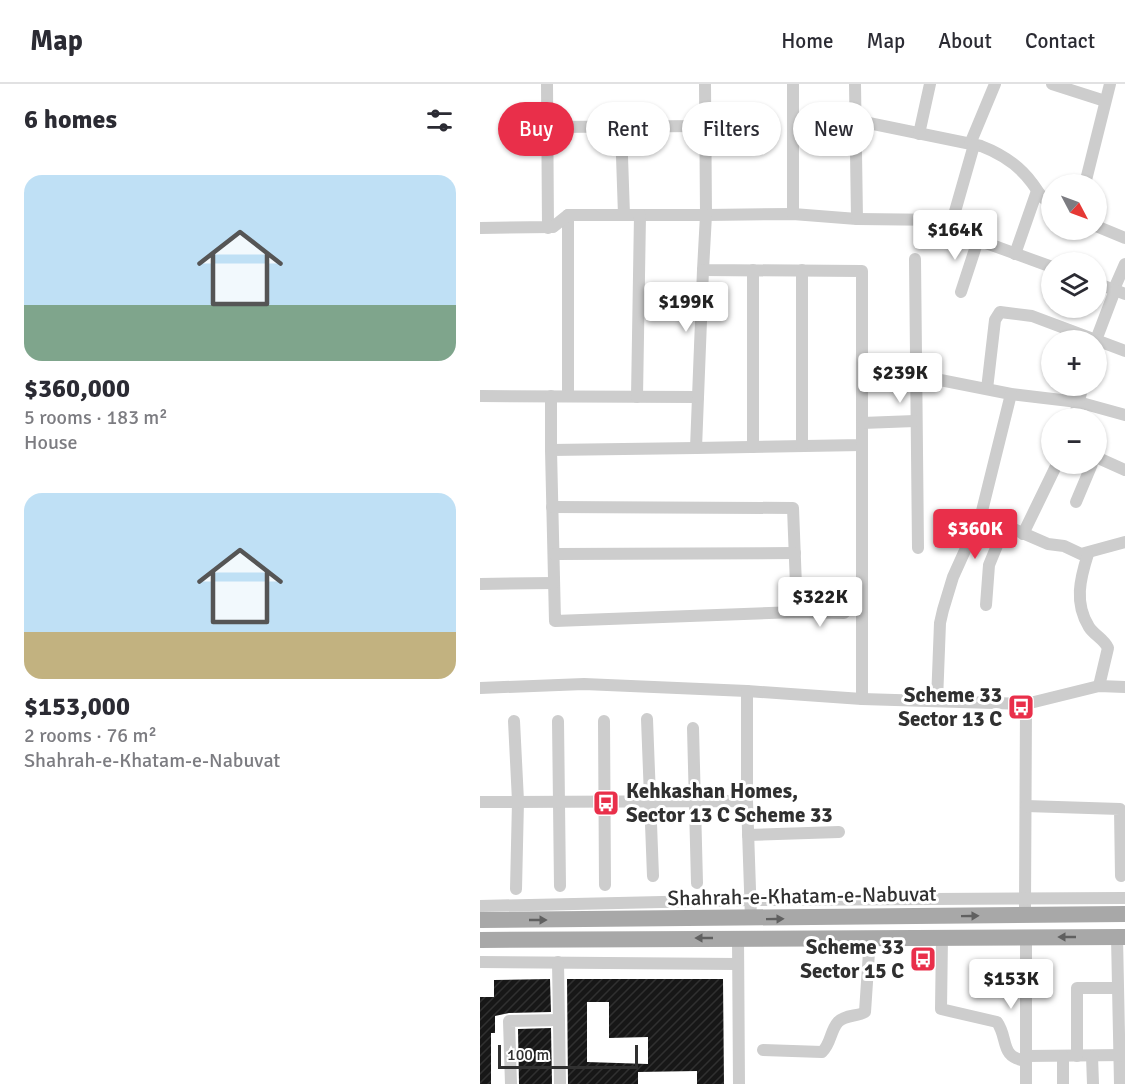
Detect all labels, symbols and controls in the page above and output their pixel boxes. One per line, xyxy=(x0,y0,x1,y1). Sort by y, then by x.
text: Map xyxy=(30,24,83,58)
text: Home xyxy=(781,28,834,54)
text: Map xyxy=(867,28,905,54)
text: About xyxy=(938,28,992,54)
text: Contact xyxy=(1025,28,1095,54)
chip: Buy xyxy=(498,102,574,156)
chip: Rent xyxy=(586,102,670,156)
chip: Filters xyxy=(682,102,781,156)
chip: New xyxy=(793,102,874,156)
text: 6 homes xyxy=(24,104,117,136)
icon: filters xyxy=(423,104,456,137)
north arrow xyxy=(1041,174,1107,240)
map controls xyxy=(1041,174,1107,474)
pin: $164K xyxy=(913,210,997,261)
icon: home xyxy=(186,214,294,322)
text: $164K xyxy=(927,217,983,242)
button: layers xyxy=(1041,252,1107,318)
pin: $199K xyxy=(644,282,728,333)
text: $199K xyxy=(658,289,714,314)
button: + xyxy=(1041,330,1107,396)
pin: $239K xyxy=(858,353,942,404)
text: $239K xyxy=(872,360,928,385)
text: $360,000 xyxy=(24,373,130,405)
text: 5 rooms · 183 m² xyxy=(24,405,168,430)
button: − xyxy=(1041,408,1107,474)
text: House xyxy=(24,430,78,455)
pin: $360K xyxy=(933,509,1017,560)
text: $360K xyxy=(947,516,1003,541)
icon: home xyxy=(186,532,294,640)
pin: $322K xyxy=(778,577,862,628)
text: $322K xyxy=(792,584,848,609)
place label: Scheme 33 Sector 13 C xyxy=(898,682,1002,732)
text: $153,000 xyxy=(24,691,130,723)
bus stop icon: Scheme 33 Sector 13 C xyxy=(1006,692,1036,722)
text: 2 rooms · 76 m² xyxy=(24,723,157,748)
text: Shahrah-e-Khatam-e-Nabuvat xyxy=(24,748,280,773)
place label: Kehkashan Homes, Sector 13 C Scheme 33 xyxy=(626,778,833,828)
bus stop icon: Kehkashan Homes, Sector 13 C Scheme 33 xyxy=(591,788,621,818)
street label: Shahrah-e-Khatam-e-Nabuvat xyxy=(667,881,937,911)
one-way arrow xyxy=(961,911,980,921)
one-way arrow xyxy=(766,914,785,923)
one-way arrow xyxy=(529,915,548,925)
one-way arrow xyxy=(1057,932,1076,942)
one-way arrow xyxy=(694,933,713,943)
place label: Scheme 33 Sector 15 C xyxy=(800,934,904,984)
bus stop icon: Scheme 33 Sector 15 C xyxy=(908,944,938,974)
pin: $153K xyxy=(969,959,1053,1010)
text: $153K xyxy=(983,966,1039,991)
scale bar xyxy=(498,1042,638,1070)
text: 100 m xyxy=(507,1045,549,1065)

